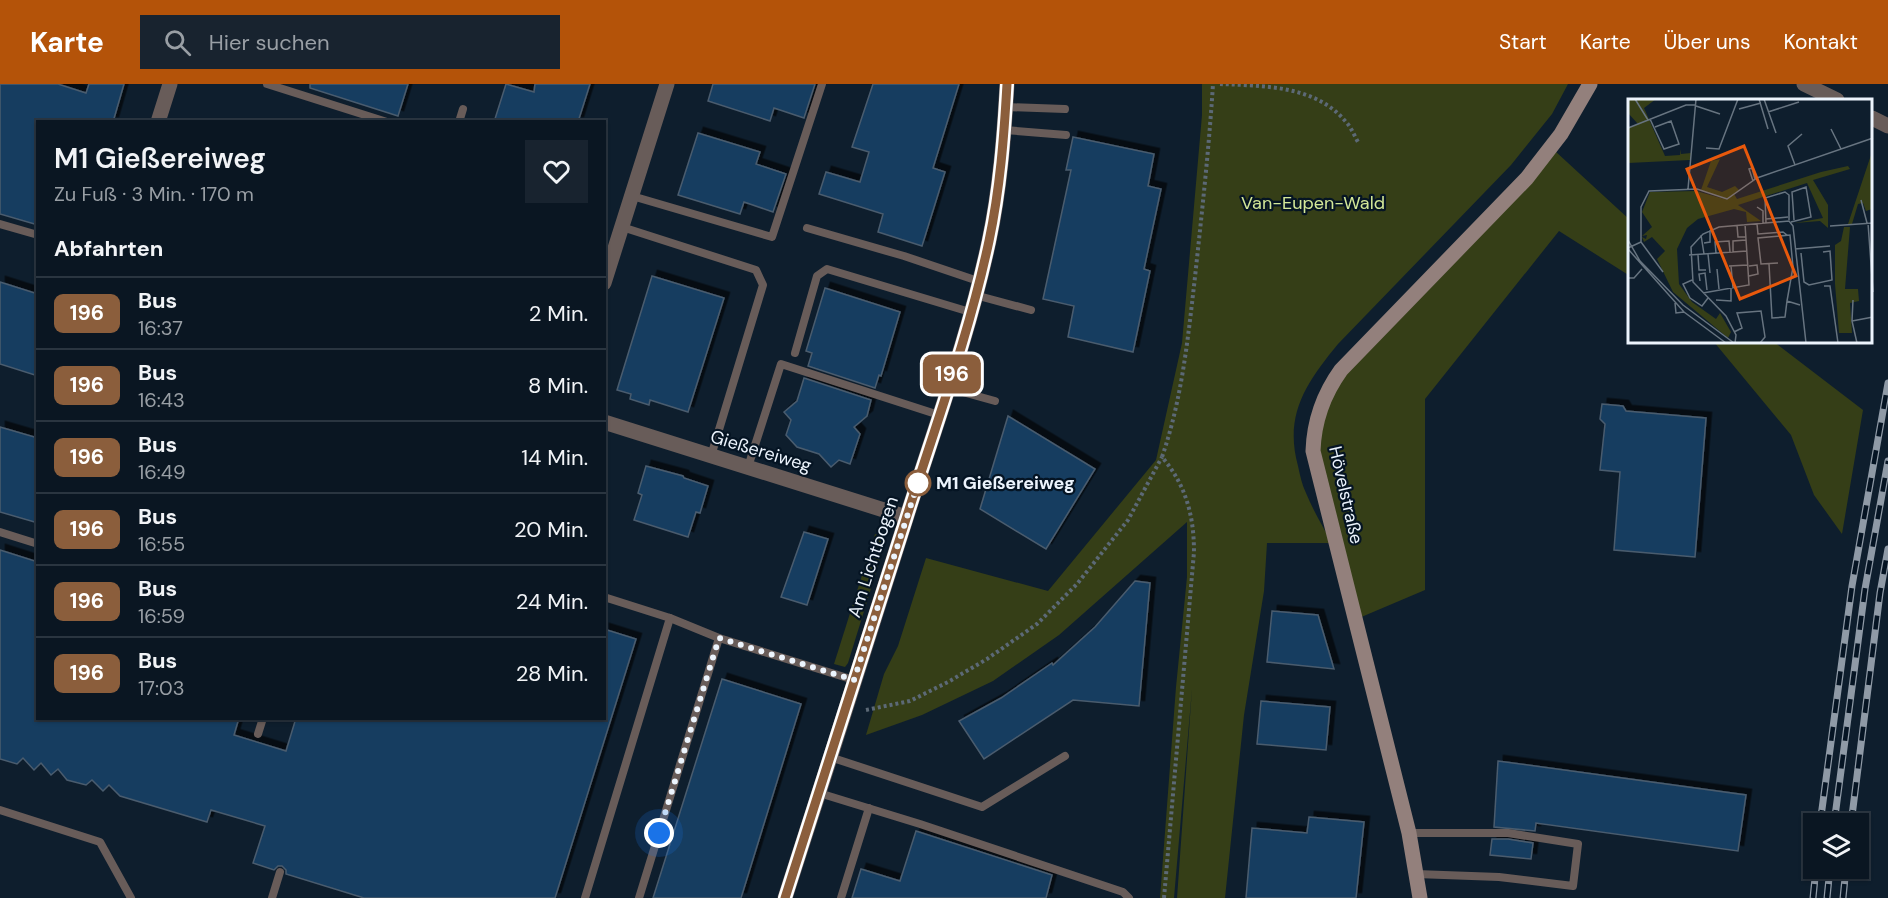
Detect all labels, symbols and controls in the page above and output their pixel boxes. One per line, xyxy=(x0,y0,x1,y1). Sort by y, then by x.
search box xyxy=(140,15,560,69)
text: Karte xyxy=(30,24,104,61)
icon: search xyxy=(161,26,194,59)
text: Hier suchen xyxy=(209,28,330,57)
text: Start xyxy=(1499,28,1547,56)
text: Karte xyxy=(1580,28,1631,56)
text: Über uns xyxy=(1664,28,1750,56)
text: Kontakt xyxy=(1783,28,1858,56)
inset map xyxy=(1628,99,1873,344)
text: M1 Gießereiweg xyxy=(54,140,266,177)
button: heart xyxy=(525,140,588,203)
text: Zu Fuß · 3 Min. · 170 m xyxy=(54,181,254,207)
park label: Van-Eupen-Wald xyxy=(1241,191,1385,215)
text: Abfahrten xyxy=(54,234,163,263)
text: Bus xyxy=(138,286,177,315)
text: 196 xyxy=(70,299,104,327)
text: 2 Min. xyxy=(529,299,588,328)
text: 16:37 xyxy=(138,315,183,341)
line badge: 196 xyxy=(918,354,986,394)
text: Bus xyxy=(138,358,177,387)
text: 196 xyxy=(935,360,969,388)
text: 196 xyxy=(70,371,104,399)
text: 8 Min. xyxy=(528,371,588,400)
text: 16:43 xyxy=(138,387,185,413)
street label: Gießereiweg xyxy=(708,424,814,478)
text: Bus xyxy=(138,430,177,459)
text: 196 xyxy=(70,443,104,471)
text: 14 Min. xyxy=(521,443,588,472)
street label: Hövelstraße xyxy=(1323,444,1369,546)
text: 16:49 xyxy=(138,459,186,485)
marker: M1 Gießereiweg xyxy=(905,470,931,496)
place label: M1 Gießereiweg xyxy=(936,471,1075,495)
street label: Am Lichtbogen xyxy=(842,493,904,621)
text: Bus xyxy=(138,502,177,531)
text: 196 xyxy=(70,515,104,543)
text: 20 Min. xyxy=(514,515,588,544)
text: 16:55 xyxy=(138,531,185,557)
text: Bus xyxy=(138,574,177,603)
text: 196 xyxy=(70,587,104,615)
text: 24 Min. xyxy=(516,587,588,616)
text: 16:59 xyxy=(138,603,185,629)
text: Bus xyxy=(138,646,177,675)
text: 196 xyxy=(70,659,104,687)
text: 28 Min. xyxy=(516,659,588,688)
text: 17:03 xyxy=(138,675,184,701)
map controls xyxy=(1803,813,1869,879)
button: layers xyxy=(1803,813,1869,879)
your location xyxy=(644,818,674,848)

